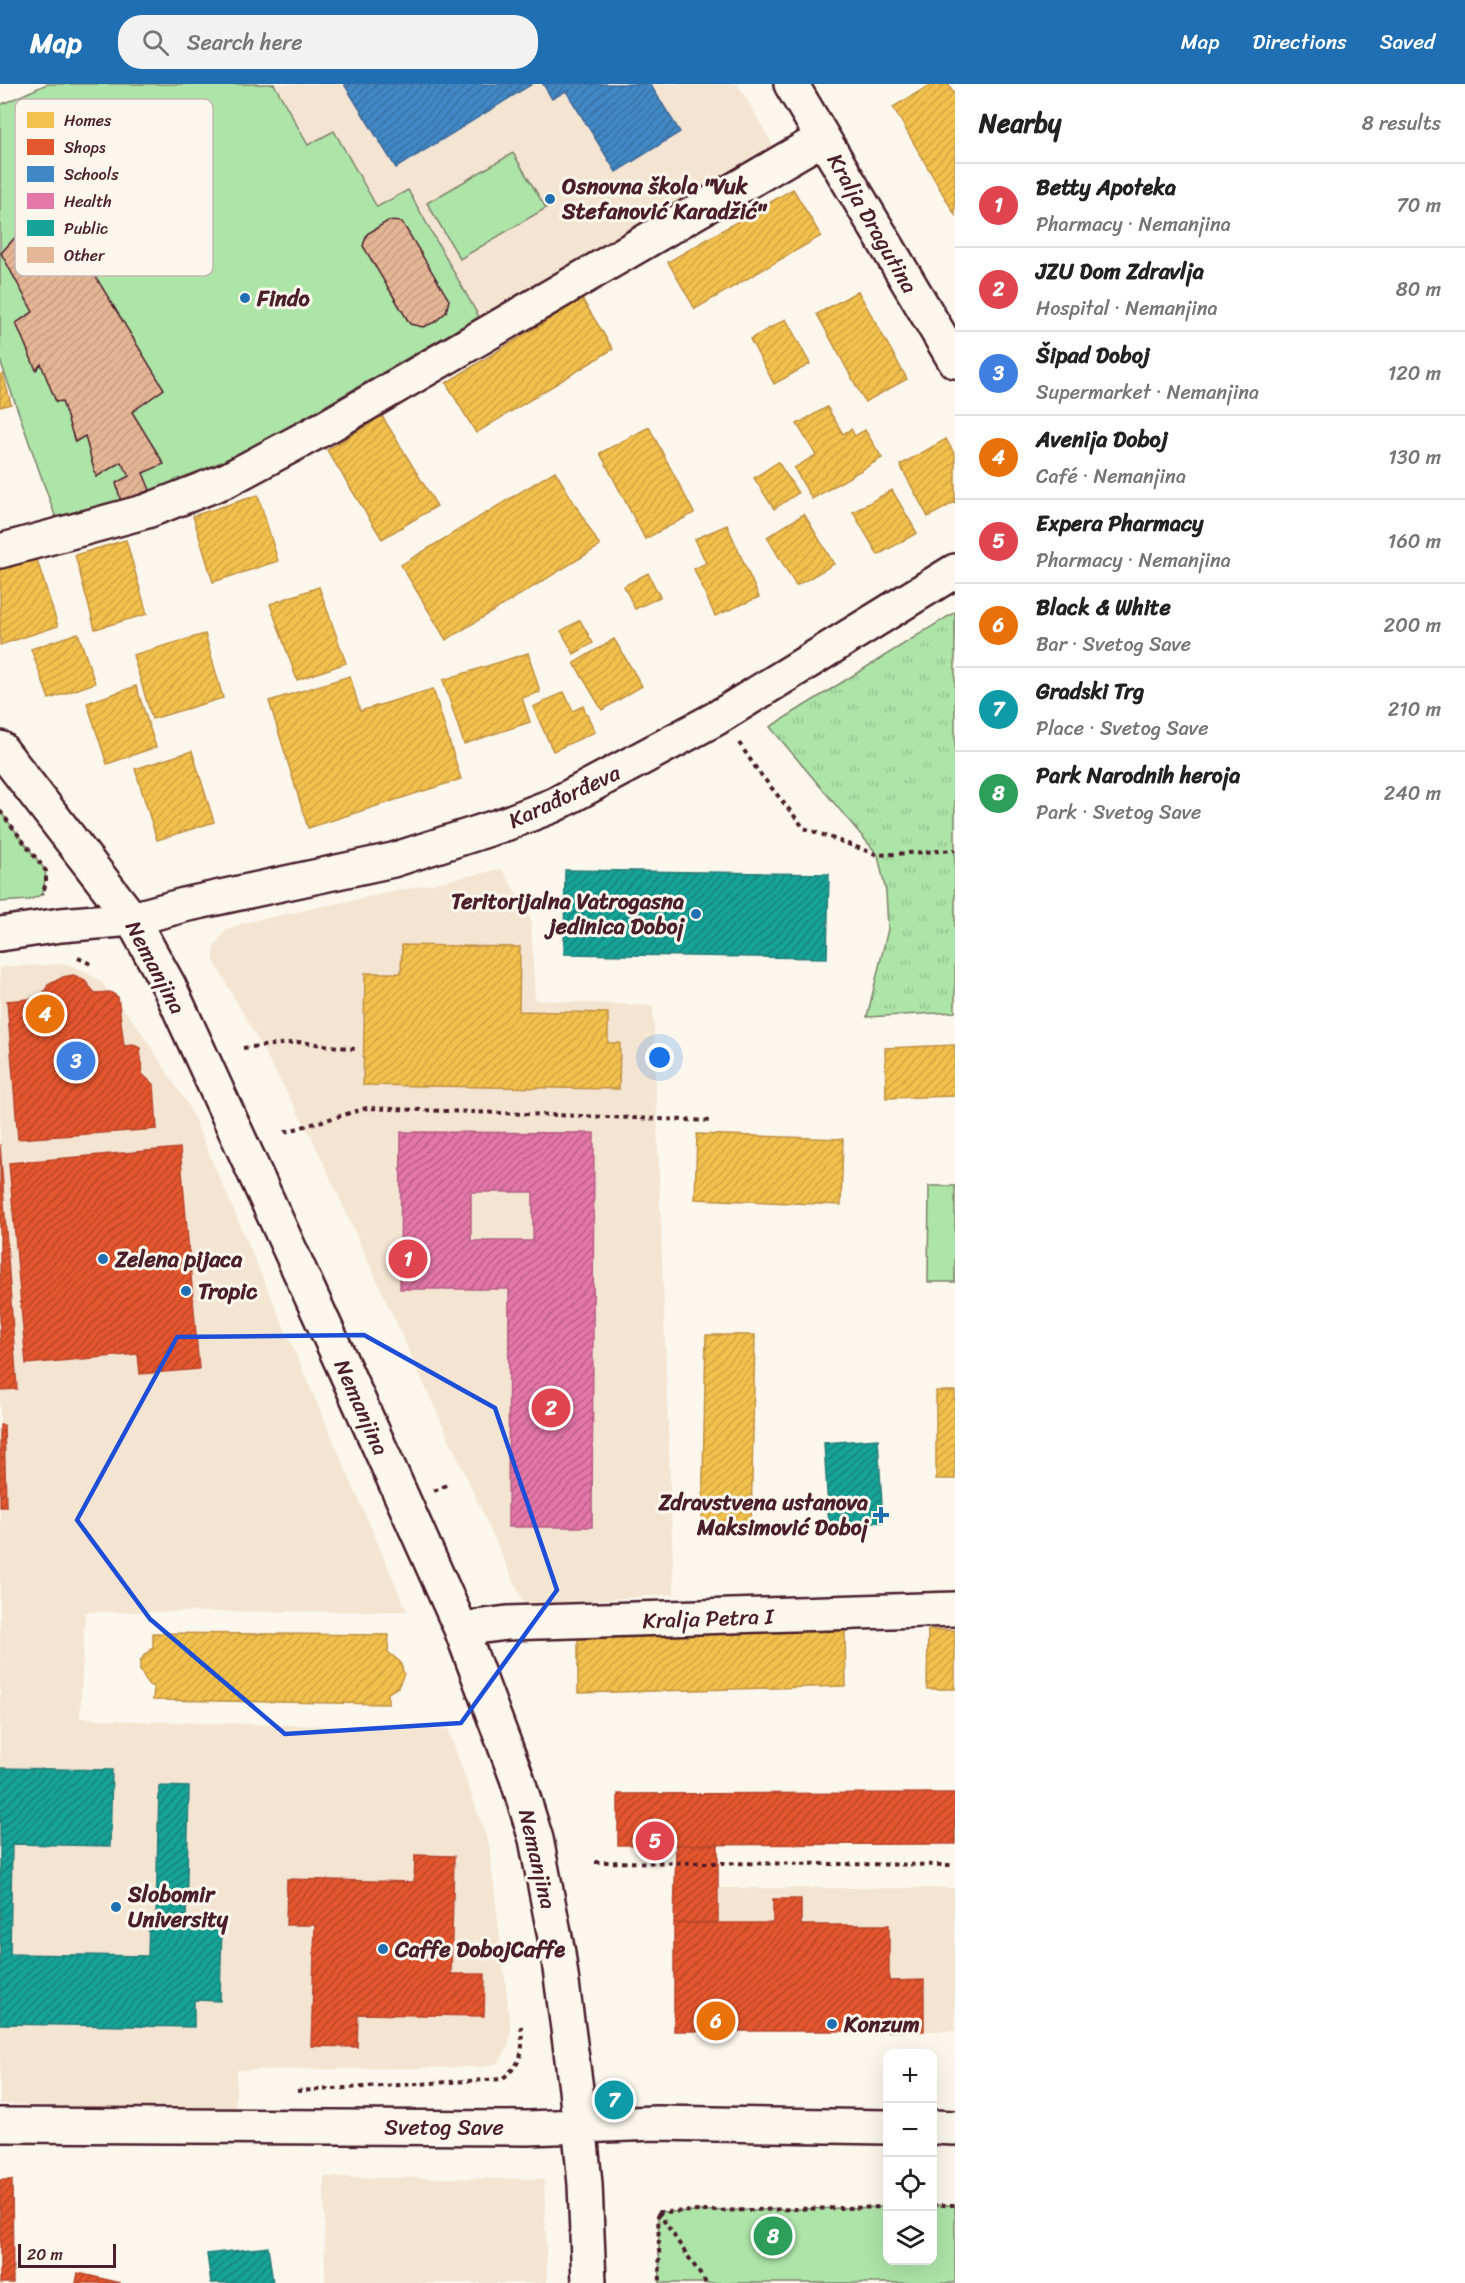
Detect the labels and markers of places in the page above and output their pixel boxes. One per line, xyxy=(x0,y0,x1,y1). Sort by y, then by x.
place label: Osnovna škola "Vuk Stefanović Karadžić" xyxy=(561,167,768,231)
marker: Osnovna škola "Vuk Stefanović Karadžić" xyxy=(543,192,557,206)
place label: Findo xyxy=(256,279,311,318)
marker: Findo xyxy=(238,291,252,305)
place label: Teritorijalna Vatrogasna jedinica Doboj xyxy=(451,882,686,946)
marker: Teritorijalna Vatrogasna jedinica Doboj xyxy=(689,907,703,921)
pin: 4 xyxy=(26,992,64,1036)
pin: 3 xyxy=(56,1038,96,1084)
pin: 1 xyxy=(388,1236,428,1282)
place label: Zelena pijaca xyxy=(114,1240,243,1279)
marker: Zelena pijaca xyxy=(96,1252,110,1266)
place label: Tropic xyxy=(198,1272,258,1311)
marker: Tropic xyxy=(179,1284,193,1298)
pin: 2 xyxy=(532,1386,570,1430)
place label: Zdravstvena ustanova Maksimović Doboj xyxy=(657,1483,870,1547)
marker: Zdravstvena ustanova Maksimović Doboj xyxy=(872,1506,890,1524)
pin: 5 xyxy=(636,1818,674,1864)
place label: Slobomir University xyxy=(127,1875,229,1939)
marker: Slobomir University xyxy=(109,1900,123,1914)
place label: Caffe DobojCaffe xyxy=(394,1930,565,1969)
marker: Caffe DobojCaffe xyxy=(376,1942,390,1956)
pin: 6 xyxy=(696,1998,736,2044)
place label: Konzum xyxy=(843,2005,920,2044)
marker: Konzum xyxy=(825,2017,839,2031)
pin: 7 xyxy=(594,2078,634,2122)
pin: 8 xyxy=(754,2214,792,2258)

